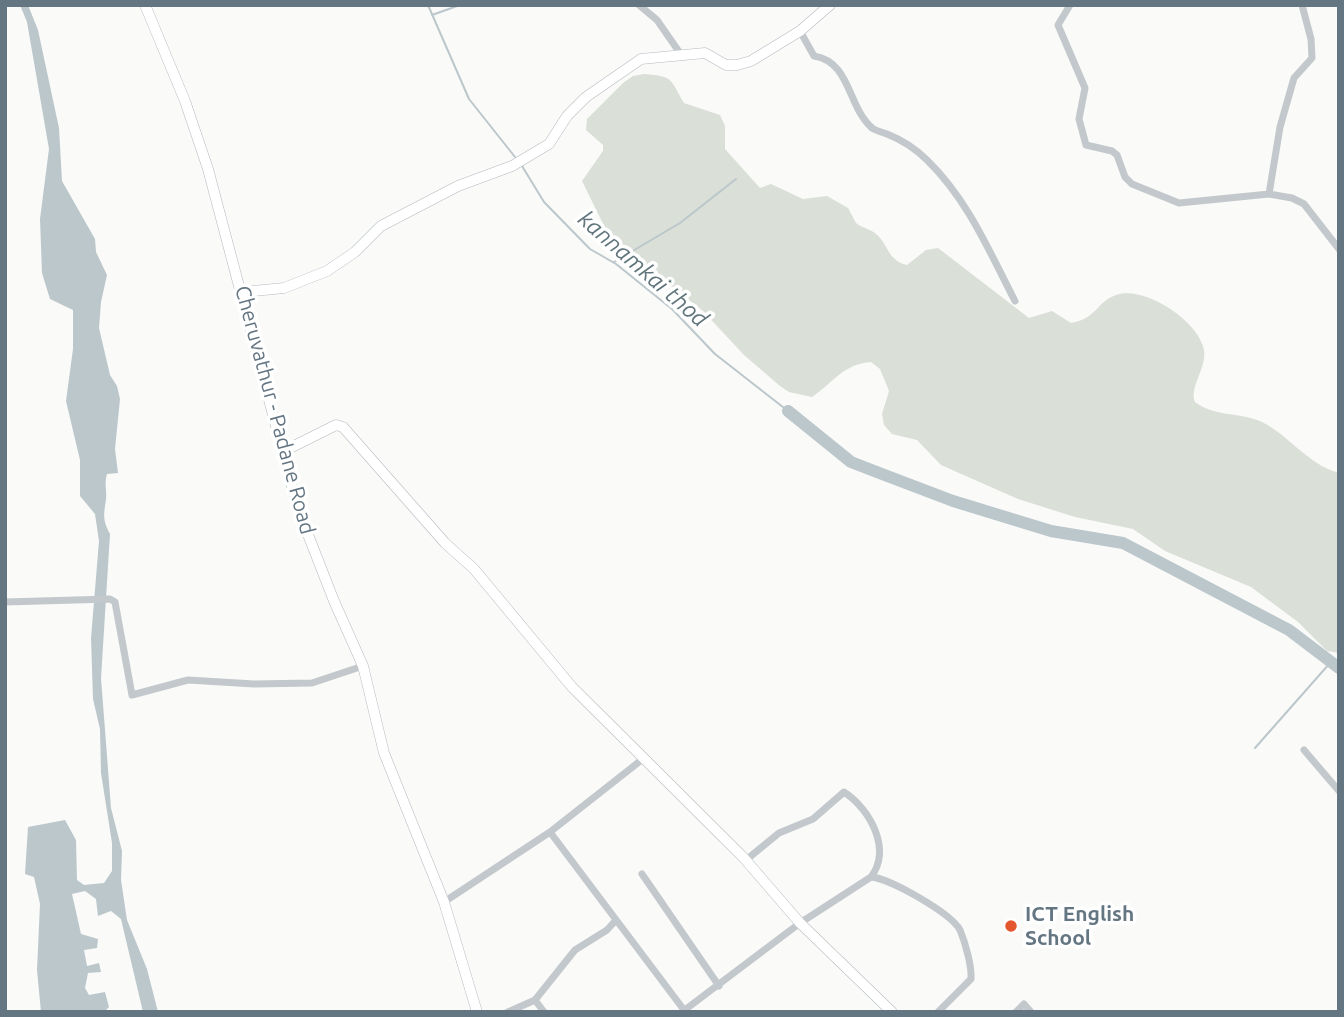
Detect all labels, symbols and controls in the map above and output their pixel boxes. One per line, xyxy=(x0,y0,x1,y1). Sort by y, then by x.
water label: kannamkai thod xyxy=(572,205,714,333)
street label: Cheruvathur - Padane Road xyxy=(230,283,320,537)
place label: ICT English School xyxy=(1025,901,1134,951)
marker: ICT English School xyxy=(1003,918,1019,934)

